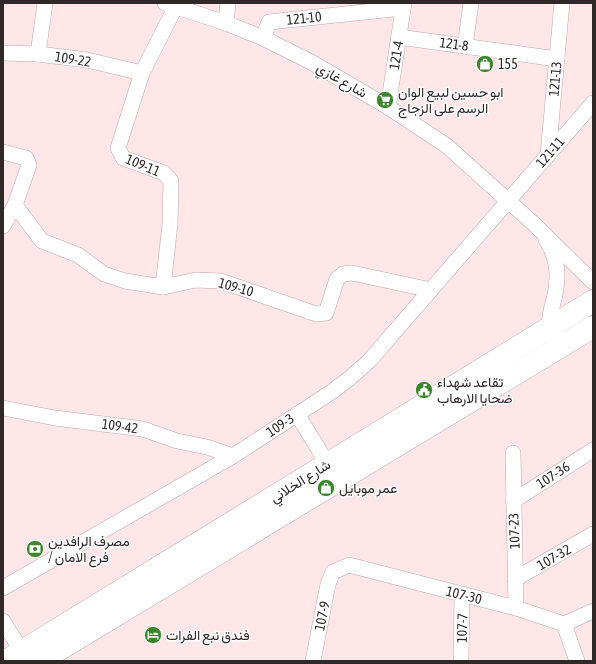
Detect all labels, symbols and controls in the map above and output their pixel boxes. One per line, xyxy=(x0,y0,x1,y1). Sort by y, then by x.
street label: 121-10 xyxy=(286,8,323,28)
street label: 121-8 xyxy=(438,34,470,54)
street label: 121-4 xyxy=(386,39,406,71)
street label: 109-22 xyxy=(54,48,92,70)
shop icon: 155 xyxy=(475,54,495,74)
place label: 155 xyxy=(498,56,518,72)
street label: شارع غازي xyxy=(312,59,370,104)
street label: 121-13 xyxy=(546,61,564,97)
place label: ابو حسين لبيع الوان الرسم على الزجاج xyxy=(398,84,504,119)
supermarket icon: ابو حسين لبيع الوان الرسم على الزجاج xyxy=(375,90,395,110)
street label: 121-11 xyxy=(532,134,568,170)
street label: 109-11 xyxy=(123,151,163,179)
street label: 109-10 xyxy=(217,274,256,300)
place label: تقاعد شهداء ضحايا الارهاب xyxy=(437,374,513,407)
public building icon: تقاعد شهداء ضحايا الارهاب xyxy=(414,380,434,400)
street label: 109-3 xyxy=(263,410,297,440)
street label: 109-42 xyxy=(101,416,139,436)
street label: شارع الخلاني xyxy=(267,456,335,509)
street label: 107-36 xyxy=(533,458,573,492)
shop icon: عمر موبايل xyxy=(316,478,336,498)
place label: عمر موبايل xyxy=(339,480,397,497)
street label: 107-23 xyxy=(505,513,523,549)
place label: مصرف الرافدين / فرع الامان xyxy=(48,533,130,568)
bank icon: مصرف الرافدين / فرع الامان xyxy=(25,539,45,559)
street label: 107-32 xyxy=(534,541,574,573)
street label: 107-30 xyxy=(444,583,484,607)
street label: 107-9 xyxy=(311,600,333,632)
street label: 107-7 xyxy=(454,613,470,643)
hotel icon: فندق نبع الفرات xyxy=(143,625,163,645)
place label: فندق نبع الفرات xyxy=(166,627,250,646)

